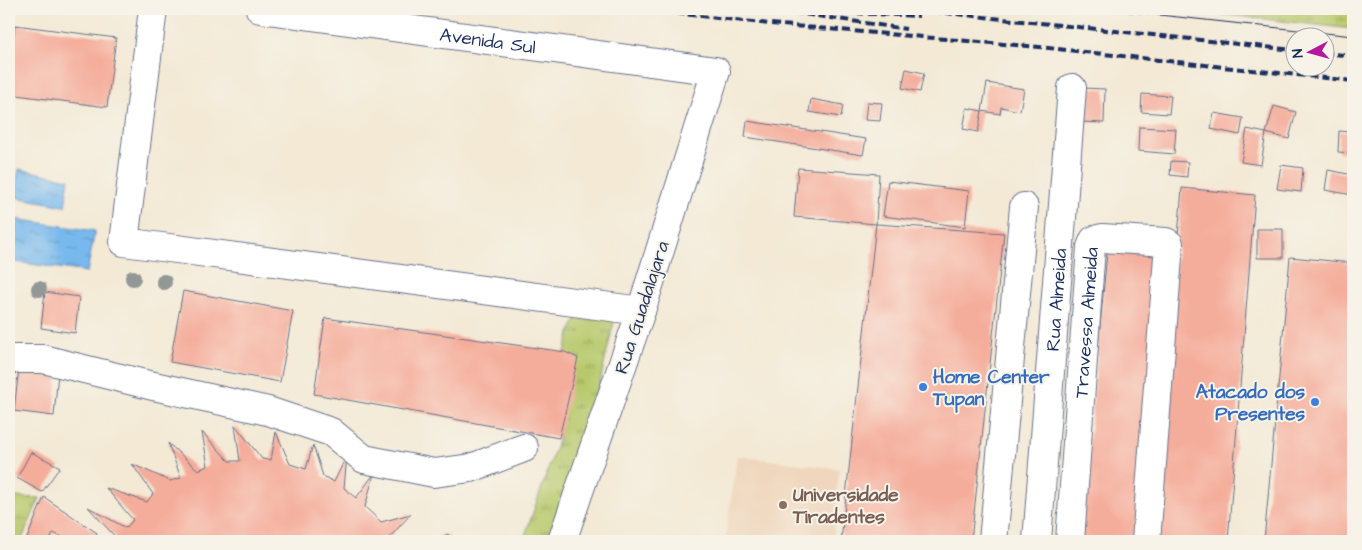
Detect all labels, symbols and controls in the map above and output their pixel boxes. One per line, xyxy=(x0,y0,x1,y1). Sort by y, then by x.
street label: Avenida Sul xyxy=(438,22,537,61)
north arrow xyxy=(1284,28,1334,78)
text: N xyxy=(1288,48,1308,59)
street label: Rua Guadalajara xyxy=(608,237,677,377)
street label: Travessa Almeida xyxy=(1068,246,1106,399)
street label: Rua Almeida xyxy=(1040,247,1075,352)
place label: Home Center Tupan xyxy=(932,364,1050,413)
place label: Atacado dos Presentes xyxy=(1196,379,1305,428)
marker: Home Center Tupan xyxy=(917,381,929,393)
marker: Atacado dos Presentes xyxy=(1309,396,1321,408)
place label: Universidade Tiradentes xyxy=(792,482,899,531)
marker: Universidade Tiradentes xyxy=(777,499,789,511)

